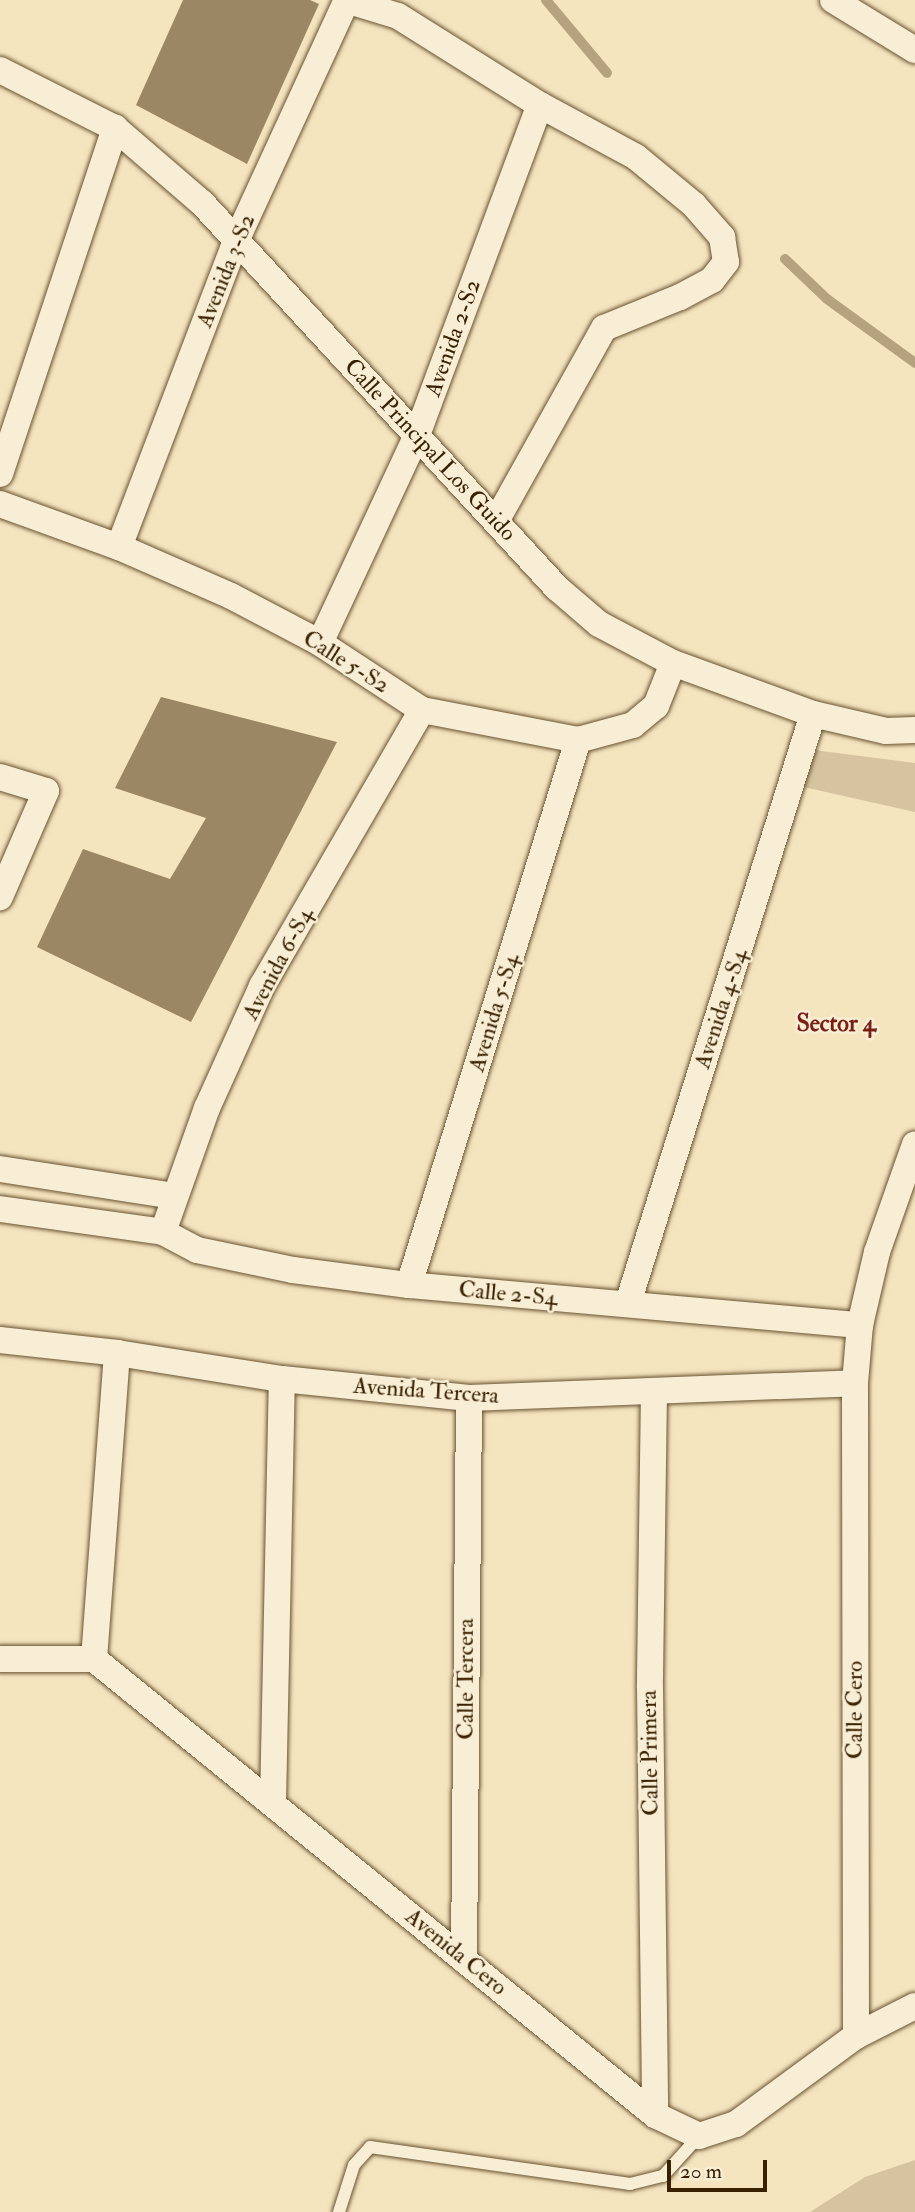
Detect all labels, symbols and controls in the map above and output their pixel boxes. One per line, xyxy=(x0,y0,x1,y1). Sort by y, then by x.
street label: Avenida 3-S2 xyxy=(191,210,261,332)
street label: Avenida 2-S2 xyxy=(419,276,487,400)
street label: Calle Principal Los Guido xyxy=(338,353,522,547)
street label: Calle 5-S2 xyxy=(298,625,394,699)
street label: Avenida 6-S4 xyxy=(237,903,319,1025)
street label: Avenida 4-S4 xyxy=(689,946,753,1072)
street label: Avenida 5-S4 xyxy=(463,951,525,1075)
district label: Sector 4 xyxy=(796,1010,876,1038)
street label: Calle 2-S4 xyxy=(458,1276,558,1312)
street label: Avenida Tercera xyxy=(352,1372,500,1410)
street label: Calle Tercera xyxy=(452,1618,480,1740)
street label: Calle Cero xyxy=(841,1661,869,1759)
street label: Calle Primera xyxy=(635,1690,665,1816)
street label: Avenida Cero xyxy=(400,1903,512,2001)
scale bar xyxy=(670,2146,770,2190)
text: 20 m xyxy=(680,2158,722,2185)

